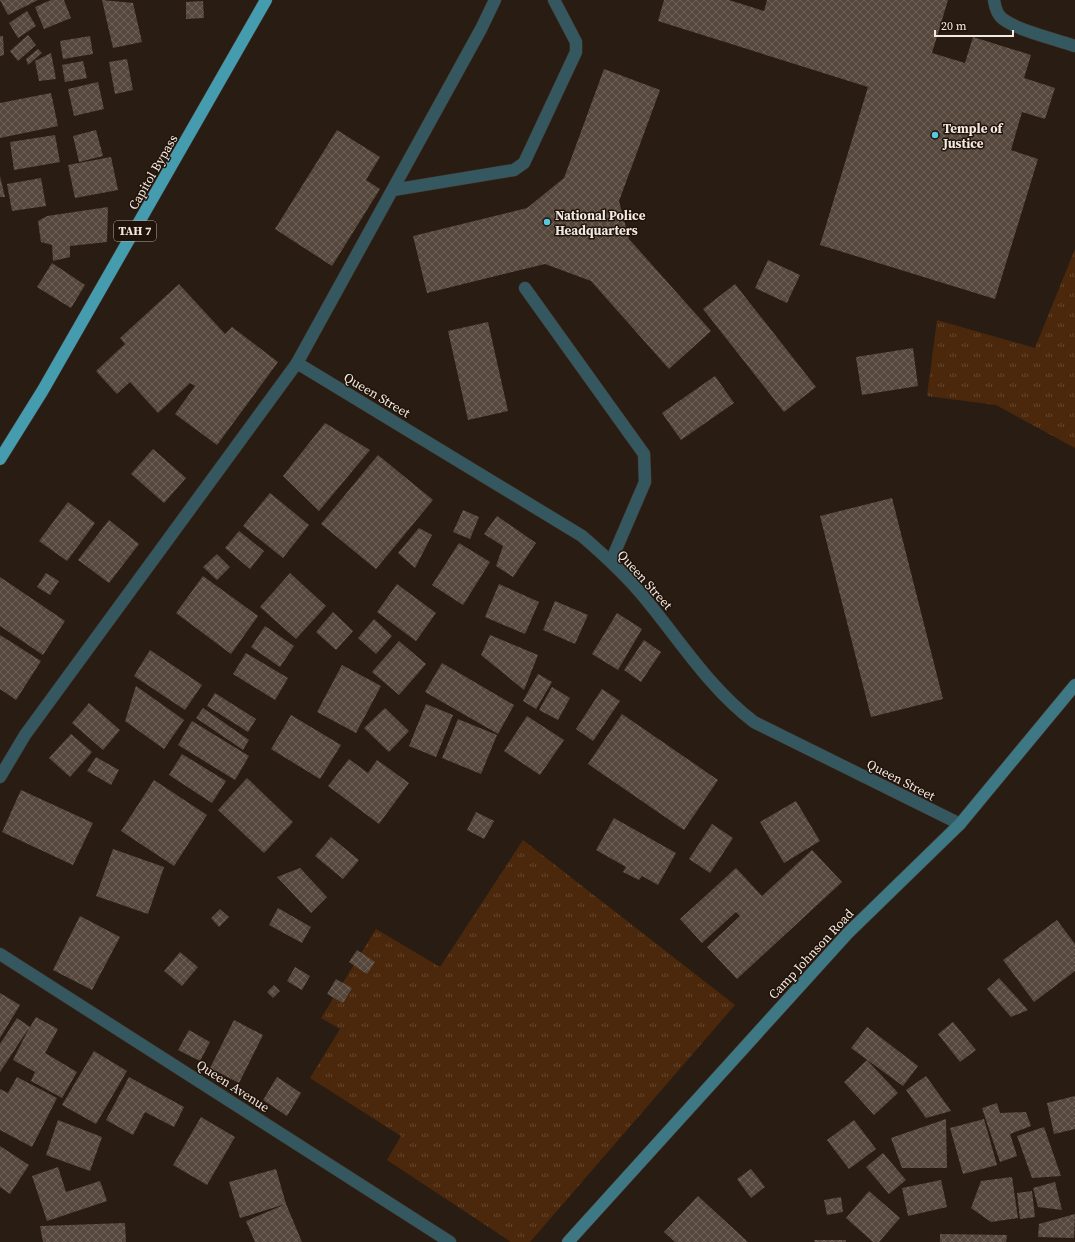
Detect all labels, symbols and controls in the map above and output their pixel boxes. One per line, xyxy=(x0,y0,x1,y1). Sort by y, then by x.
scale bar xyxy=(935,12,1013,38)
text: 20 m xyxy=(941,18,967,34)
place label: Temple of Justice xyxy=(942,120,1004,152)
marker: Temple of Justice xyxy=(930,130,940,140)
street label: Capitol Bypass xyxy=(125,131,182,213)
place label: National Police Headquarters xyxy=(555,207,646,239)
marker: National Police Headquarters xyxy=(542,217,552,227)
road number: TAH 7 xyxy=(114,221,156,241)
street label: Queen Street xyxy=(341,369,414,422)
street label: Queen Street xyxy=(614,547,677,614)
street label: Queen Street xyxy=(864,756,939,805)
street label: Camp Johnson Road xyxy=(765,905,858,1003)
street label: Queen Avenue xyxy=(193,1056,273,1116)

